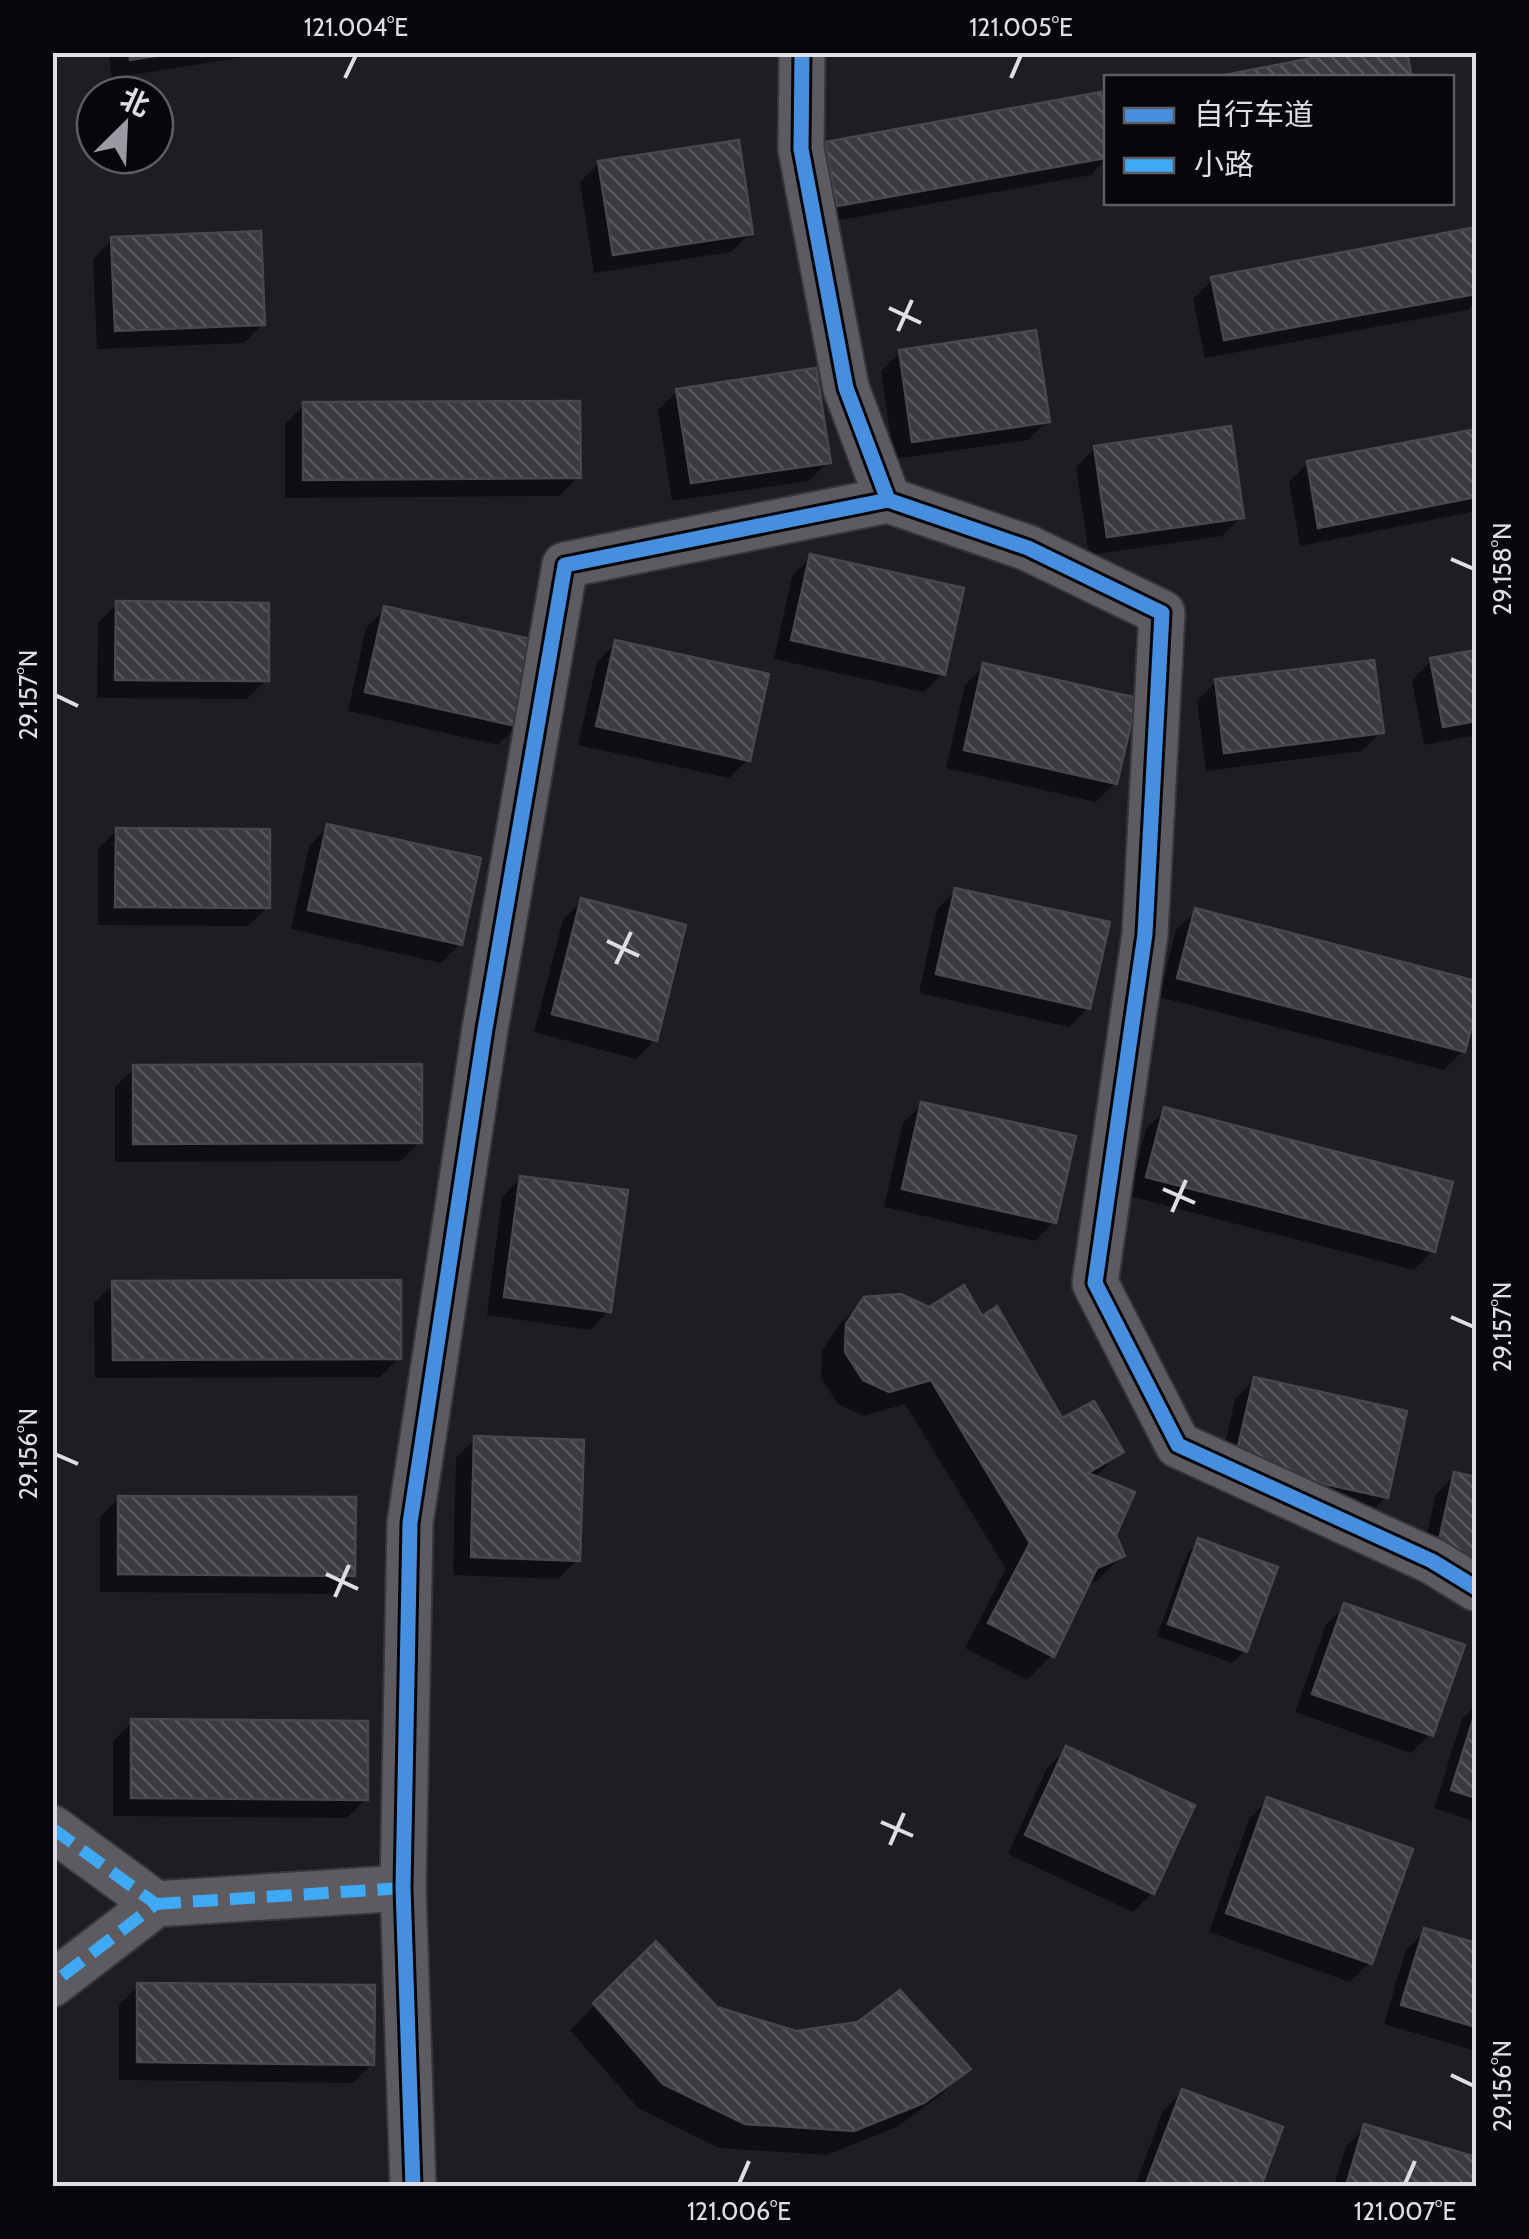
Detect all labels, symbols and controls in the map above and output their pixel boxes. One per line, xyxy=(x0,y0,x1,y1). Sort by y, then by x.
text: 121.004°E xyxy=(304,12,408,42)
text: 121.005°E xyxy=(969,12,1073,42)
north arrow xyxy=(75,75,175,175)
legend xyxy=(1104,75,1454,205)
text: 北 xyxy=(115,81,155,123)
text: 自行车道 xyxy=(1194,96,1314,133)
text: 小路 xyxy=(1194,146,1254,183)
text: 29.158°N xyxy=(1487,522,1517,616)
text: 29.157°N xyxy=(13,650,43,740)
text: 29.157°N xyxy=(1487,1282,1517,1372)
text: 29.156°N xyxy=(13,1408,43,1500)
text: 29.156°N xyxy=(1487,2040,1517,2132)
text: 121.006°E xyxy=(687,2196,791,2226)
text: 121.007°E xyxy=(1354,2196,1456,2226)

